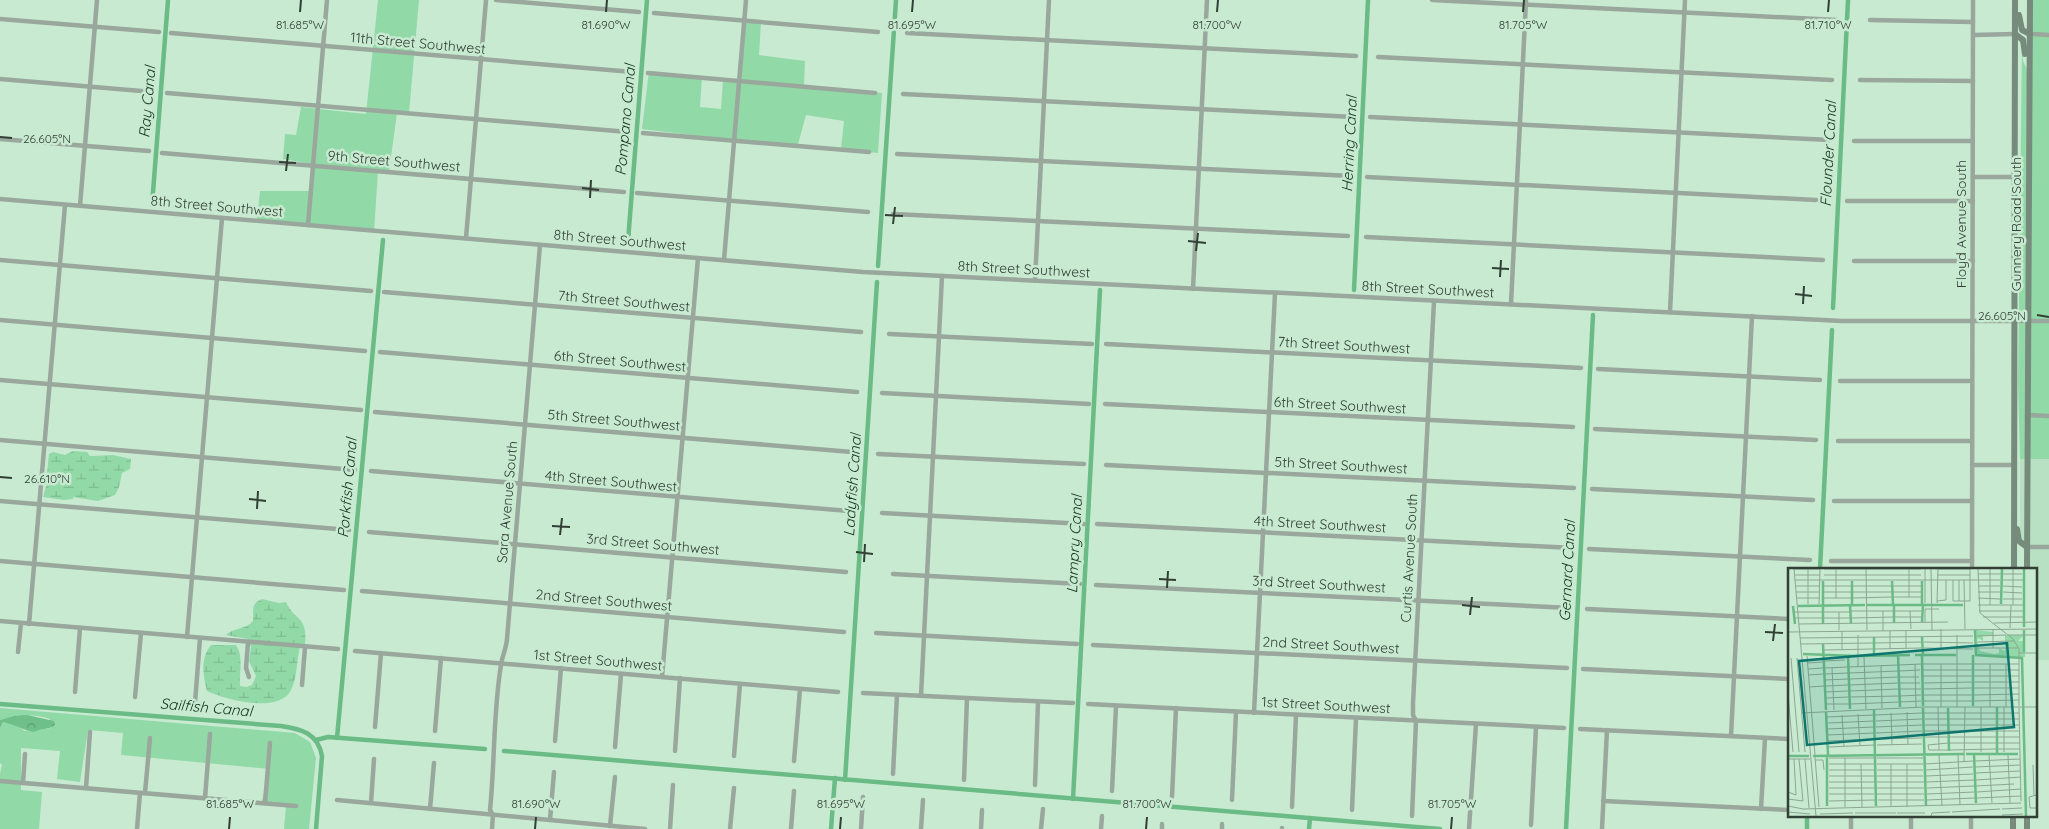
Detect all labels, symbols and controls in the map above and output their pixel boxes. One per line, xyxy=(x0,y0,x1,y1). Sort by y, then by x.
text: 81.685°W xyxy=(276,17,324,32)
text: 81.690°W xyxy=(582,17,631,32)
text: 81.695°W xyxy=(888,17,937,32)
text: 81.700°W xyxy=(1192,17,1242,32)
text: 81.705°W xyxy=(1499,17,1548,32)
text: 81.710°W xyxy=(1805,17,1852,32)
street label: 11th Street Southwest xyxy=(350,28,487,58)
water label: Pompano Canal xyxy=(611,62,639,176)
water label: Ray Canal xyxy=(134,64,160,139)
water label: Herring Canal xyxy=(1337,94,1361,193)
water label: Flounder Canal xyxy=(1816,99,1840,207)
text: 26.605°N xyxy=(23,131,71,146)
street label: 9th Street Southwest xyxy=(327,146,461,176)
street label: Gunnery Road South xyxy=(2007,157,2025,291)
street label: Floyd Avenue South xyxy=(1952,160,1970,288)
street label: 8th Street Southwest xyxy=(150,191,284,221)
street label: 8th Street Southwest xyxy=(553,225,687,255)
street label: 8th Street Southwest xyxy=(957,257,1091,281)
street label: 8th Street Southwest xyxy=(1361,277,1495,301)
street label: 7th Street Southwest xyxy=(557,286,691,316)
text: 26.605°N xyxy=(1978,308,2026,323)
street label: 7th Street Southwest xyxy=(1277,333,1411,357)
street label: 6th Street Southwest xyxy=(553,346,687,376)
street label: 6th Street Southwest xyxy=(1273,393,1407,417)
street label: 5th Street Southwest xyxy=(547,405,681,435)
water label: Ladyfish Canal xyxy=(839,431,865,537)
water label: Porkfish Canal xyxy=(333,436,361,539)
street label: Sara Avenue South xyxy=(493,440,521,564)
street label: 5th Street Southwest xyxy=(1274,453,1408,477)
street label: 4th Street Southwest xyxy=(544,466,678,496)
text: 26.610°N xyxy=(24,471,70,486)
water label: Lampry Canal xyxy=(1062,493,1086,594)
street label: Curtis Avenue South xyxy=(1397,493,1421,623)
street label: 4th Street Southwest xyxy=(1253,512,1387,536)
water label: Gernard Canal xyxy=(1555,518,1579,622)
street label: 3rd Street Southwest xyxy=(586,529,721,559)
inset map xyxy=(1788,568,2036,816)
street label: 3rd Street Southwest xyxy=(1252,572,1386,596)
street label: 2nd Street Southwest xyxy=(535,585,673,615)
street label: 2nd Street Southwest xyxy=(1262,632,1400,658)
street label: 1st Street Southwest xyxy=(533,645,663,675)
street label: 1st Street Southwest xyxy=(1261,693,1391,717)
water label: Sailfish Canal xyxy=(159,694,254,721)
text: 81.685°W xyxy=(206,796,254,811)
text: 81.690°W xyxy=(512,796,561,811)
text: 81.695°W xyxy=(817,796,866,811)
text: 81.700°W xyxy=(1122,796,1172,811)
text: 81.705°W xyxy=(1428,796,1477,811)

